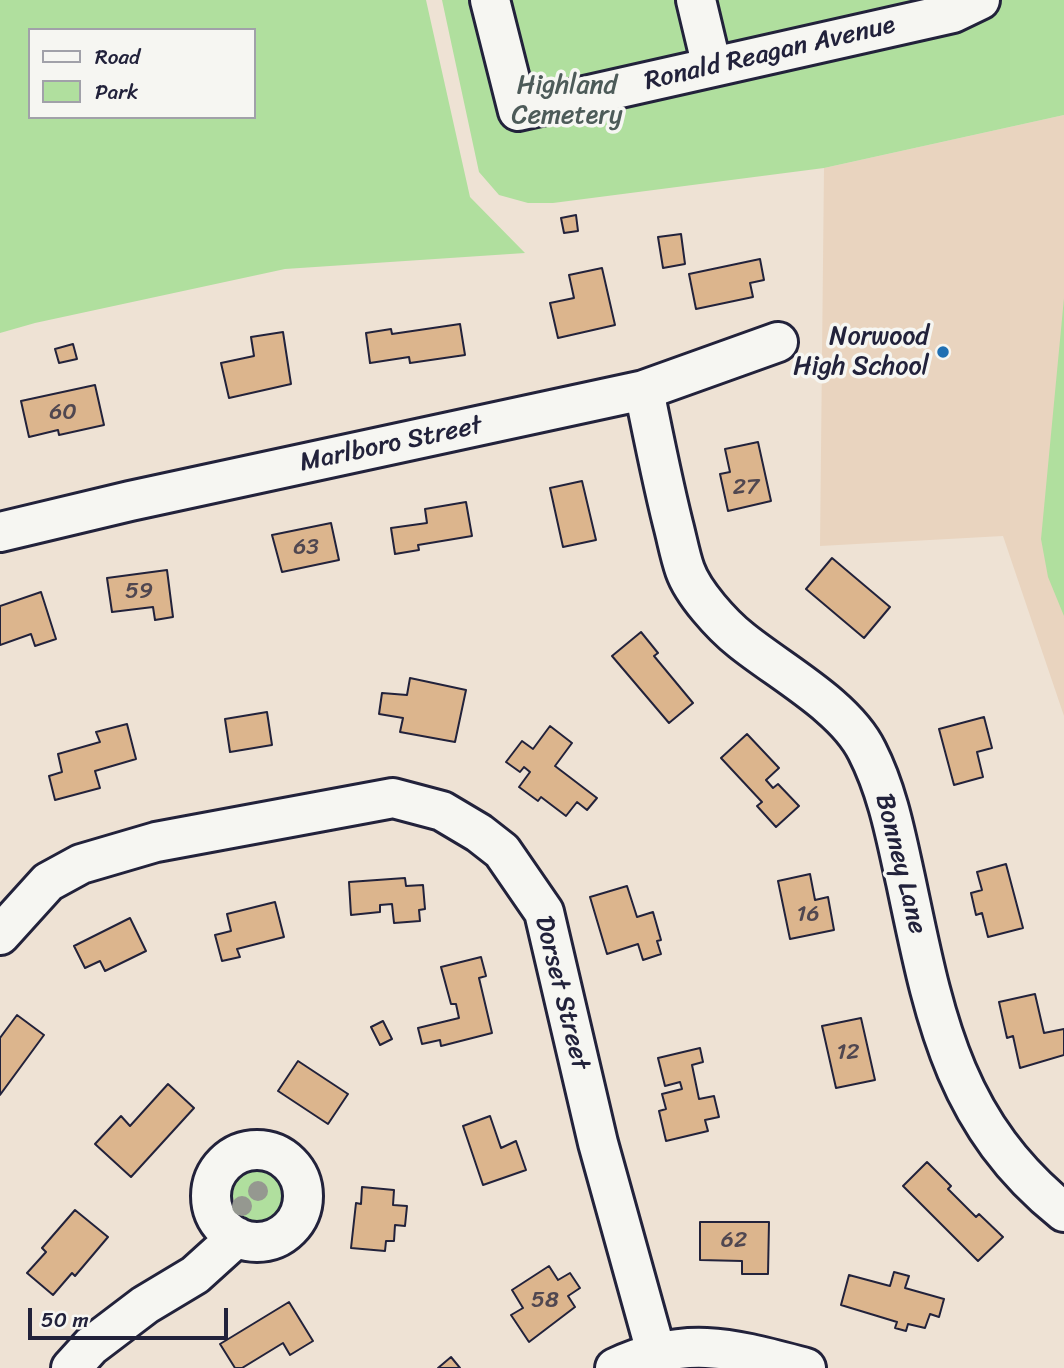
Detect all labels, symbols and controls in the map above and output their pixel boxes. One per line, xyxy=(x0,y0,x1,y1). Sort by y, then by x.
street label: Ronald Reagan Avenue xyxy=(642,10,898,98)
legend xyxy=(28,28,256,119)
text: Road xyxy=(95,38,140,76)
park label: Highland Cemetery xyxy=(512,70,622,132)
text: Park xyxy=(95,73,138,111)
place label: Norwood High School xyxy=(793,321,929,382)
marker: Norwood High School xyxy=(935,344,951,360)
house number: 60 xyxy=(49,399,77,427)
street label: Marlboro Street xyxy=(297,410,485,480)
house number: 27 xyxy=(733,474,759,502)
house number: 63 xyxy=(293,534,319,562)
house number: 59 xyxy=(125,578,153,606)
street label: Bonney Lane xyxy=(868,791,932,937)
house number: 16 xyxy=(797,901,819,929)
street label: Dorset Street xyxy=(527,913,595,1073)
house number: 12 xyxy=(836,1039,860,1067)
house number: 62 xyxy=(721,1227,747,1255)
house number: 58 xyxy=(531,1287,559,1315)
scale bar xyxy=(32,1294,231,1338)
text: 50 m xyxy=(41,1301,89,1339)

